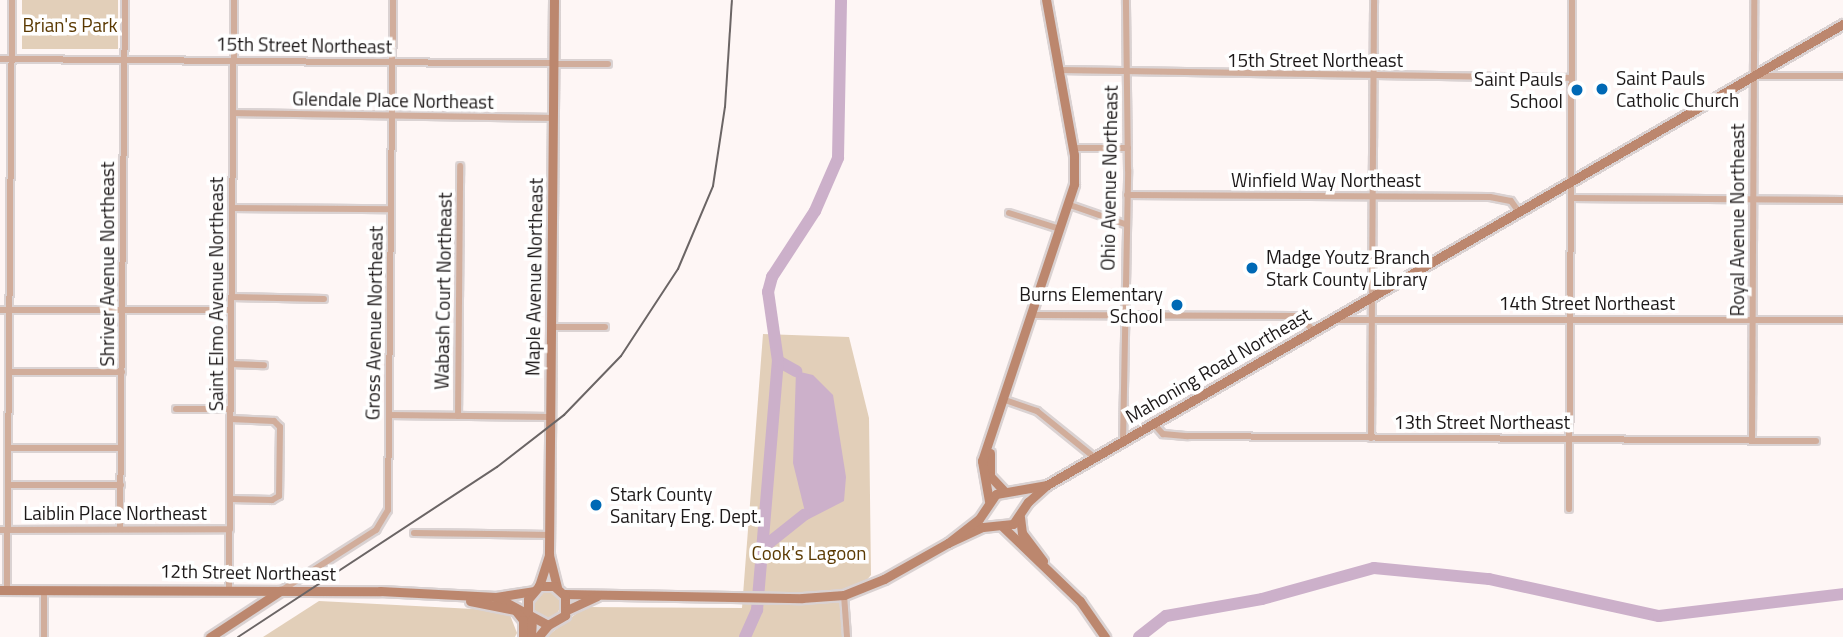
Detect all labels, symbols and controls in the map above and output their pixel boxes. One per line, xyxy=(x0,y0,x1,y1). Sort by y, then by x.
park label: Brian's Park xyxy=(22,14,118,36)
street label: 15th Street Northeast xyxy=(216,32,392,58)
street label: 15th Street Northeast xyxy=(1227,49,1403,71)
place label: Saint Pauls Catholic Church xyxy=(1616,67,1739,111)
place label: Saint Pauls School xyxy=(1474,68,1563,112)
marker: Saint Pauls Catholic Church xyxy=(1594,81,1610,97)
marker: Saint Pauls School xyxy=(1569,82,1585,98)
street label: Ohio Avenue Northeast xyxy=(1096,85,1122,271)
street label: Glendale Place Northeast xyxy=(292,87,494,113)
street label: Royal Avenue Northeast xyxy=(1726,124,1748,316)
street label: Shriver Avenue Northeast xyxy=(96,161,118,367)
street label: Winfield Way Northeast xyxy=(1231,169,1421,191)
street label: Saint Elmo Avenue Northeast xyxy=(205,177,227,411)
street label: Maple Avenue Northeast xyxy=(521,178,547,376)
street label: Wabash Court Northeast xyxy=(430,192,456,390)
street label: Gross Avenue Northeast xyxy=(361,226,387,420)
place label: Madge Youtz Branch Stark County Library xyxy=(1266,246,1430,290)
marker: Madge Youtz Branch Stark County Library xyxy=(1244,260,1260,276)
place label: Burns Elementary School xyxy=(1019,283,1163,327)
street label: 14th Street Northeast xyxy=(1499,292,1675,314)
marker: Burns Elementary School xyxy=(1169,297,1185,313)
street label: Mahoning Road Northeast xyxy=(1121,303,1315,427)
street label: 13th Street Northeast xyxy=(1394,411,1570,433)
place label: Stark County Sanitary Eng. Dept. xyxy=(610,483,762,527)
marker: Stark County Sanitary Eng. Dept. xyxy=(588,497,604,513)
street label: Laiblin Place Northeast xyxy=(23,502,207,524)
park label: Cook's Lagoon xyxy=(752,542,866,564)
street label: 12th Street Northeast xyxy=(160,559,336,585)

